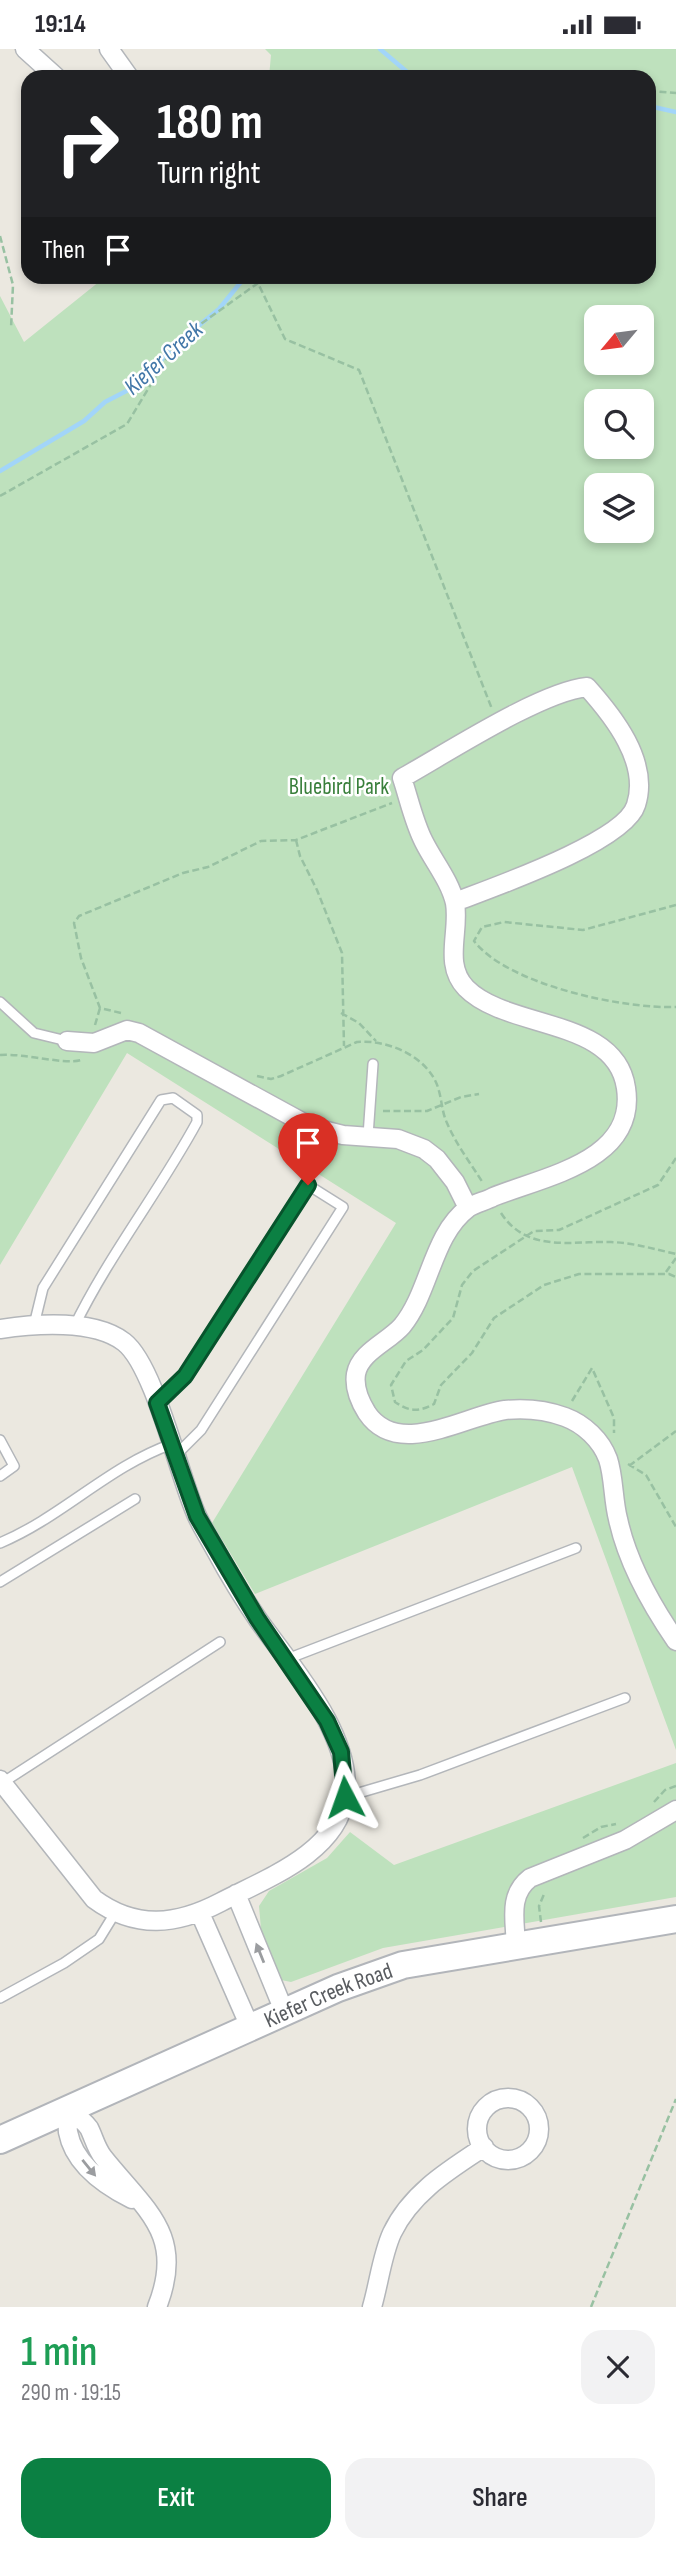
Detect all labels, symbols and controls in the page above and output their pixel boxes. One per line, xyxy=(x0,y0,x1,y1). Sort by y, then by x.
text: 19:14 xyxy=(35,9,86,40)
text: 180 m xyxy=(157,94,263,153)
icon: right xyxy=(42,98,133,189)
text: Turn right xyxy=(157,154,261,193)
icon: arrive xyxy=(99,231,137,269)
text: Then xyxy=(42,235,85,266)
north arrow xyxy=(584,305,654,375)
map controls xyxy=(584,305,654,543)
water label: Kiefer Creek xyxy=(118,315,210,401)
button: search xyxy=(584,389,654,459)
button: layers xyxy=(584,473,654,543)
park label: Bluebird Park xyxy=(289,773,389,801)
pin xyxy=(278,1113,338,1185)
icon: arrive xyxy=(289,1124,327,1162)
position arrow xyxy=(308,1760,382,1834)
one-way arrow xyxy=(255,1942,266,1963)
street label: Kiefer Creek Road xyxy=(260,1957,396,2034)
one-way arrow xyxy=(81,2159,96,2176)
text: 1 min xyxy=(21,2327,97,2378)
button: close xyxy=(581,2330,655,2404)
text: 290 m · 19:15 xyxy=(21,2379,121,2407)
button: Exit xyxy=(21,2458,331,2538)
button: Share xyxy=(345,2458,655,2538)

